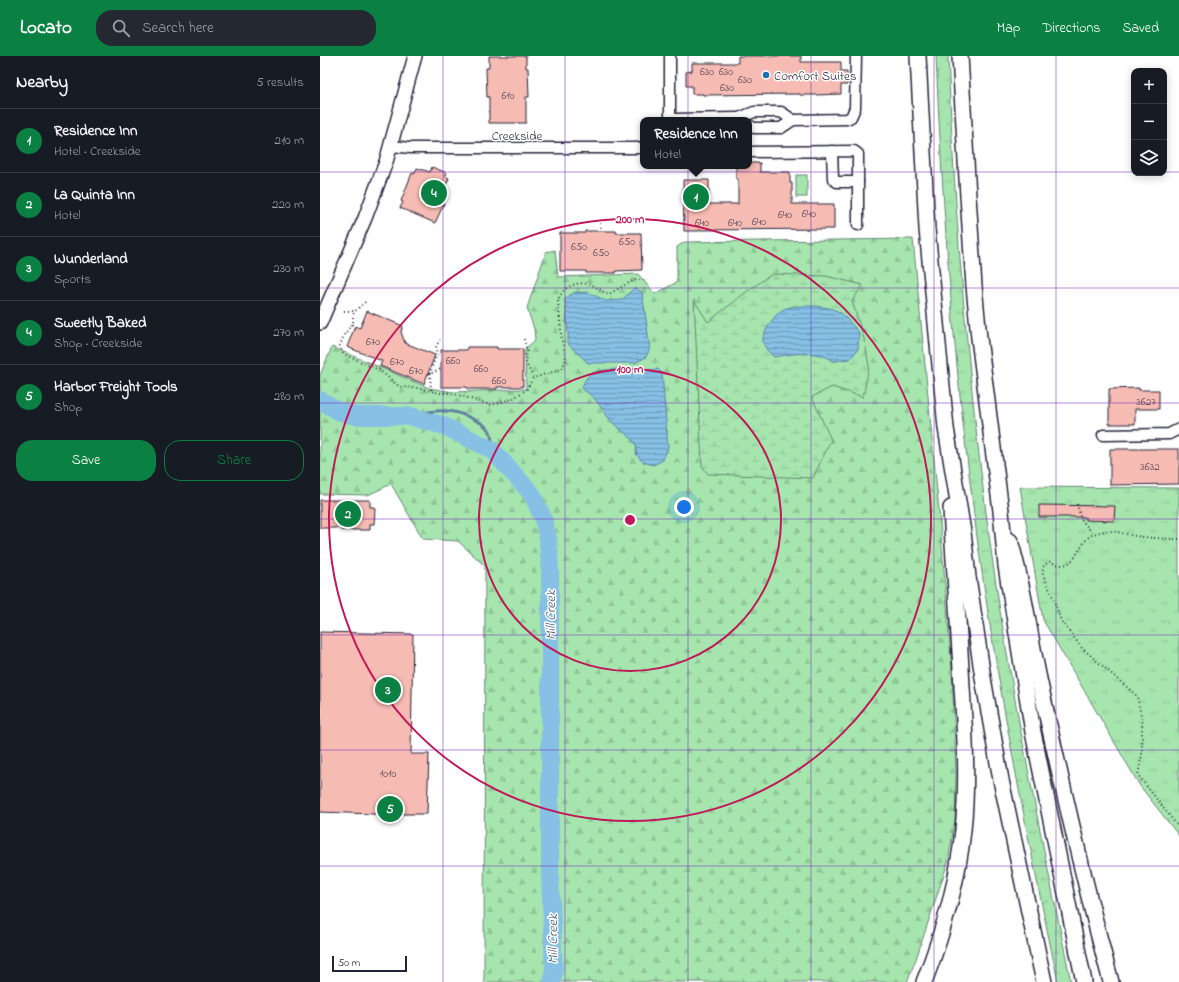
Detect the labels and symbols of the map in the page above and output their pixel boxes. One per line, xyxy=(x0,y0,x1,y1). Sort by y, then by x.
house number: 630 xyxy=(700,64,714,80)
house number: 630 xyxy=(719,64,733,80)
place label: Comfort Suites xyxy=(774,67,857,86)
marker: Comfort Suites xyxy=(761,70,771,80)
house number: 630 xyxy=(738,72,752,88)
house number: 630 xyxy=(720,80,734,96)
house number: 610 xyxy=(501,88,515,104)
street label: Creekside xyxy=(492,127,542,146)
pin: 4 xyxy=(421,178,447,208)
pin: 1 xyxy=(683,182,709,212)
house number: 640 xyxy=(802,206,816,222)
house number: 640 xyxy=(778,207,792,223)
text: 200 m xyxy=(615,211,645,229)
house number: 640 xyxy=(752,214,766,230)
house number: 640 xyxy=(695,215,709,231)
house number: 640 xyxy=(728,215,742,231)
house number: 650 xyxy=(619,234,635,250)
house number: 650 xyxy=(571,239,587,255)
house number: 650 xyxy=(593,245,609,261)
house number: 670 xyxy=(366,334,380,350)
house number: 660 xyxy=(446,353,460,369)
house number: 670 xyxy=(390,354,404,370)
house number: 660 xyxy=(474,361,488,377)
text: 100 m xyxy=(617,361,644,379)
house number: 670 xyxy=(409,363,423,379)
house number: 660 xyxy=(492,373,506,389)
house number: 3627 xyxy=(1136,394,1156,410)
house number: 3632 xyxy=(1140,459,1160,475)
your location xyxy=(674,497,694,517)
pin: 2 xyxy=(335,499,361,529)
centre of rings xyxy=(623,513,637,527)
water label: Mill Creek xyxy=(541,589,562,640)
pin: 3 xyxy=(375,675,401,705)
house number: 1010 xyxy=(380,766,396,782)
pin: 5 xyxy=(377,794,403,824)
water label: Mill Creek xyxy=(543,913,564,964)
scale bar xyxy=(332,954,407,973)

